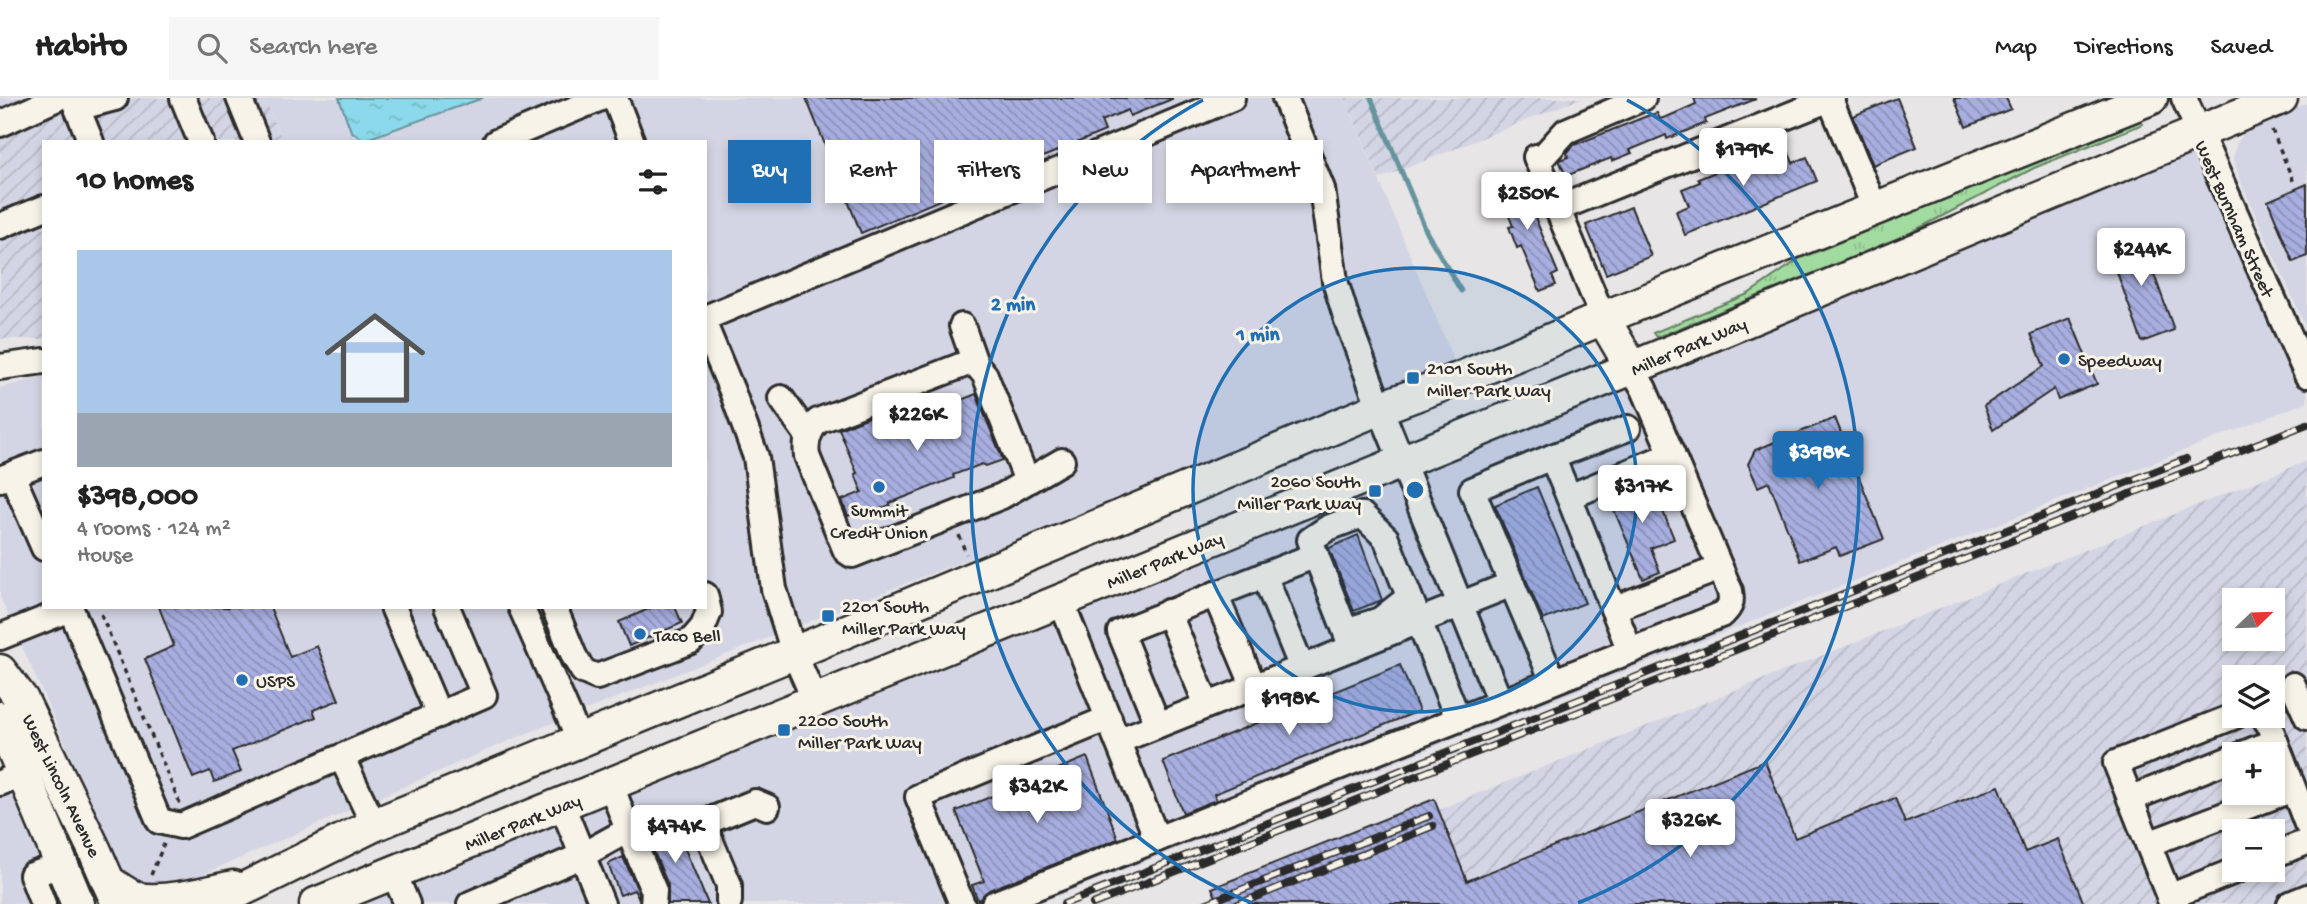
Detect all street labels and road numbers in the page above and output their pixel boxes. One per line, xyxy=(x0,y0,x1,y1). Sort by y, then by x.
street label: West Burnham Street xyxy=(2188,138,2279,303)
street label: Miller Park Way xyxy=(1628,313,1751,383)
street label: Miller Park Way xyxy=(1104,528,1227,596)
street label: West Lincoln Avenue xyxy=(15,711,105,862)
street label: Miller Park Way xyxy=(462,790,585,858)

